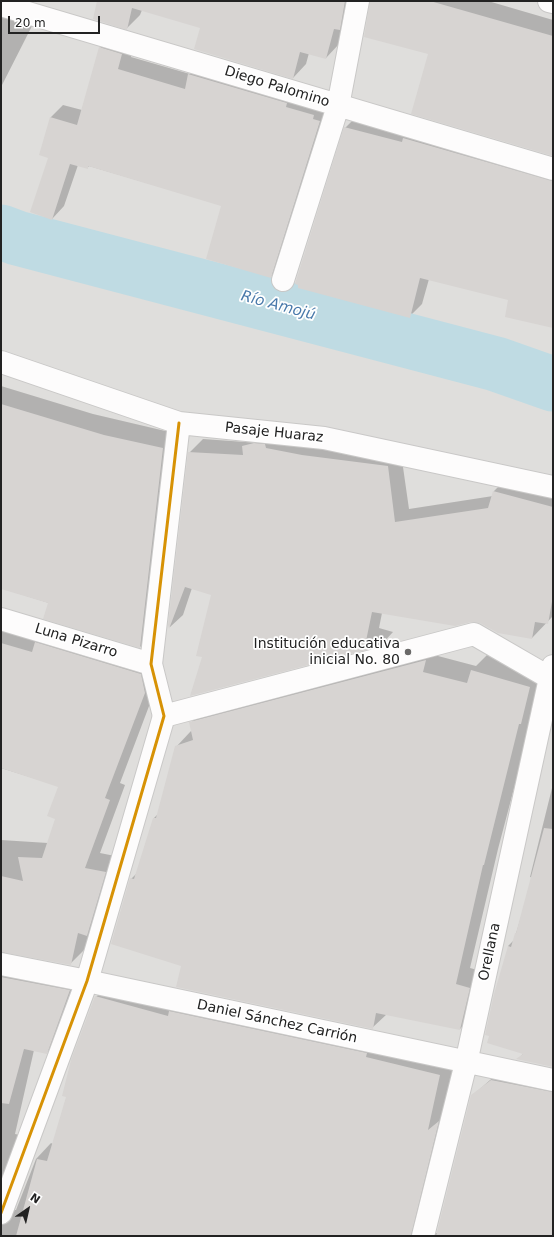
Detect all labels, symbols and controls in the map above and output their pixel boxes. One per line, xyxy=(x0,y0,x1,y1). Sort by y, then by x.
scale bar xyxy=(10,8,102,34)
text: 20 m xyxy=(15,16,46,30)
street label: Diego Palomino xyxy=(222,63,332,111)
water label: Río Amojú xyxy=(239,287,317,325)
street label: Pasaje Huaraz xyxy=(224,419,324,447)
street label: Luna Pizarro xyxy=(33,620,119,662)
place label: Institución educativa inicial No. 80 xyxy=(254,636,400,668)
marker: Institución educativa inicial No. 80 xyxy=(403,647,413,657)
street label: Orellana xyxy=(476,921,504,983)
street label: Daniel Sánchez Carrión xyxy=(195,997,359,1047)
north arrow xyxy=(8,1189,48,1229)
text: N xyxy=(28,1191,42,1207)

